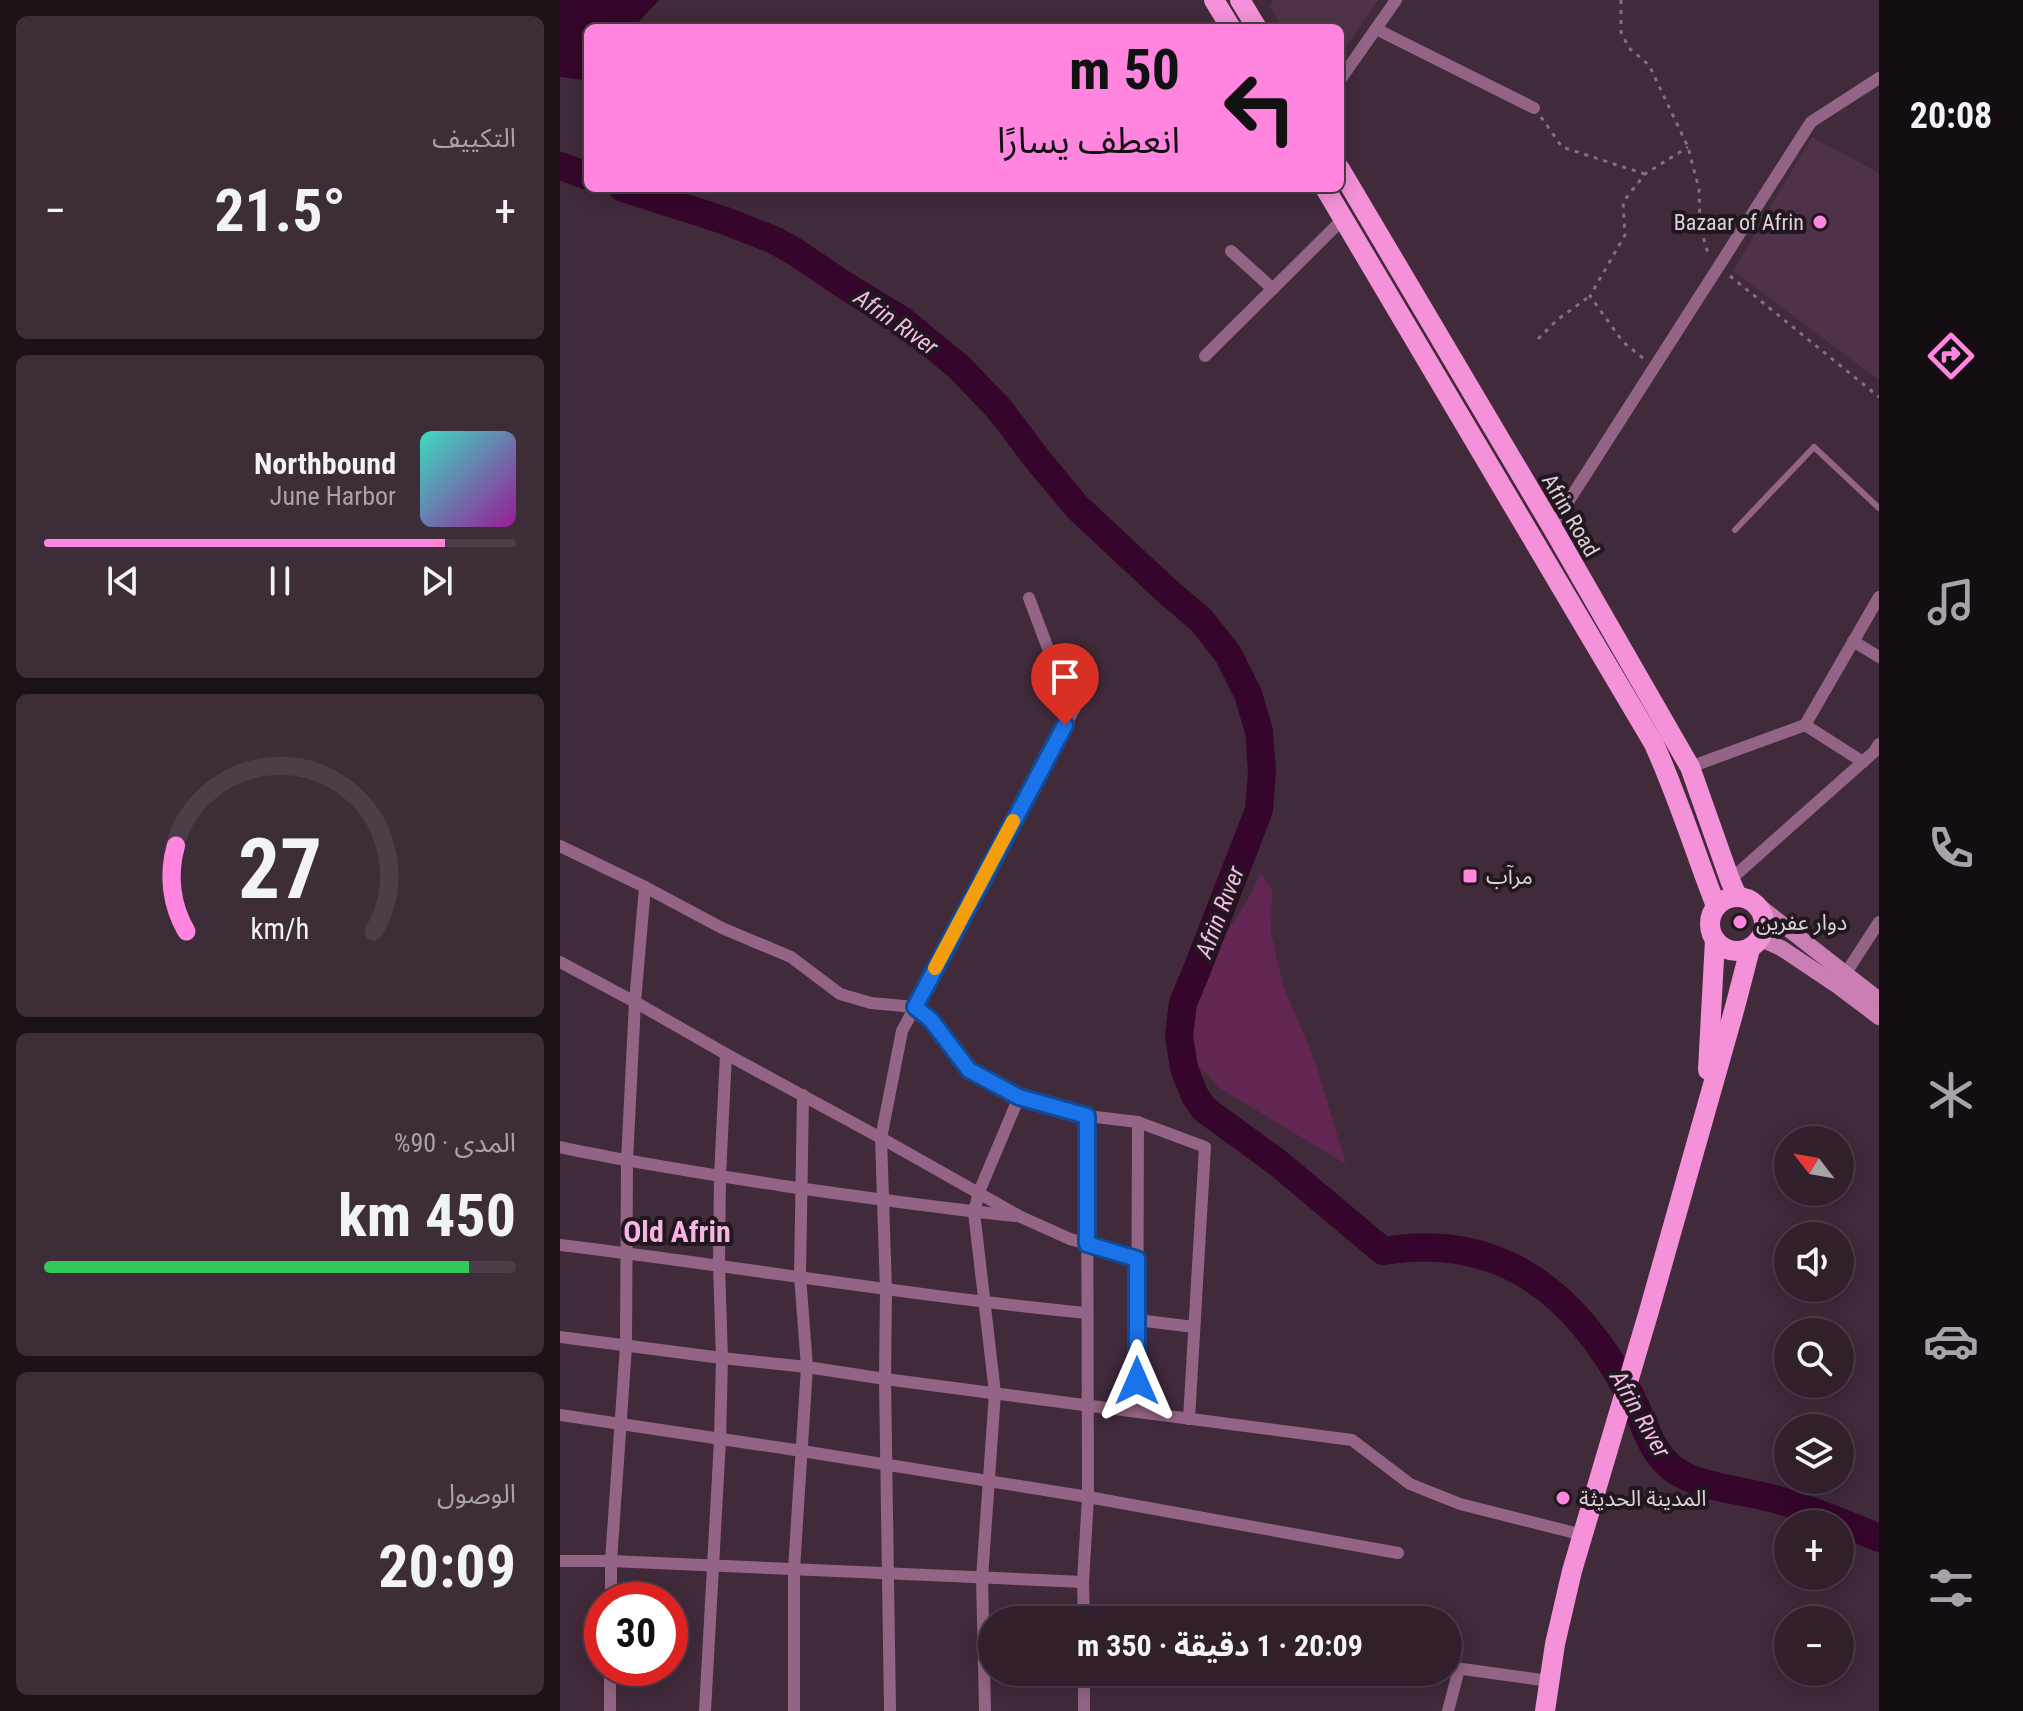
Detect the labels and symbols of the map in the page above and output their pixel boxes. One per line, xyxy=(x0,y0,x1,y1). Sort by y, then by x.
place label: Bazaar of Afrin xyxy=(1674,210,1804,235)
marker: Bazaar of Afrin xyxy=(1811,213,1829,231)
water label: Afrin Rıver xyxy=(848,283,944,361)
street label: Afrin Road xyxy=(1537,469,1604,561)
pin xyxy=(1031,643,1099,725)
water label: Afrin Rıver xyxy=(1189,862,1251,963)
place label: مرآب xyxy=(1486,864,1533,889)
marker: مرآب xyxy=(1461,867,1479,885)
place label: دوار عفرين xyxy=(1756,910,1847,936)
marker: دوار عفرين xyxy=(1731,913,1749,931)
north arrow xyxy=(1774,1126,1854,1206)
district label: Old Afrin xyxy=(623,1214,731,1249)
position arrow xyxy=(1095,1339,1179,1423)
water label: Afrin Rıver xyxy=(1603,1365,1676,1463)
place label: المدينة الحديثة xyxy=(1579,1486,1706,1511)
marker: المدينة الحديثة xyxy=(1554,1489,1572,1507)
speed limit sign: 30 xyxy=(584,1582,688,1686)

